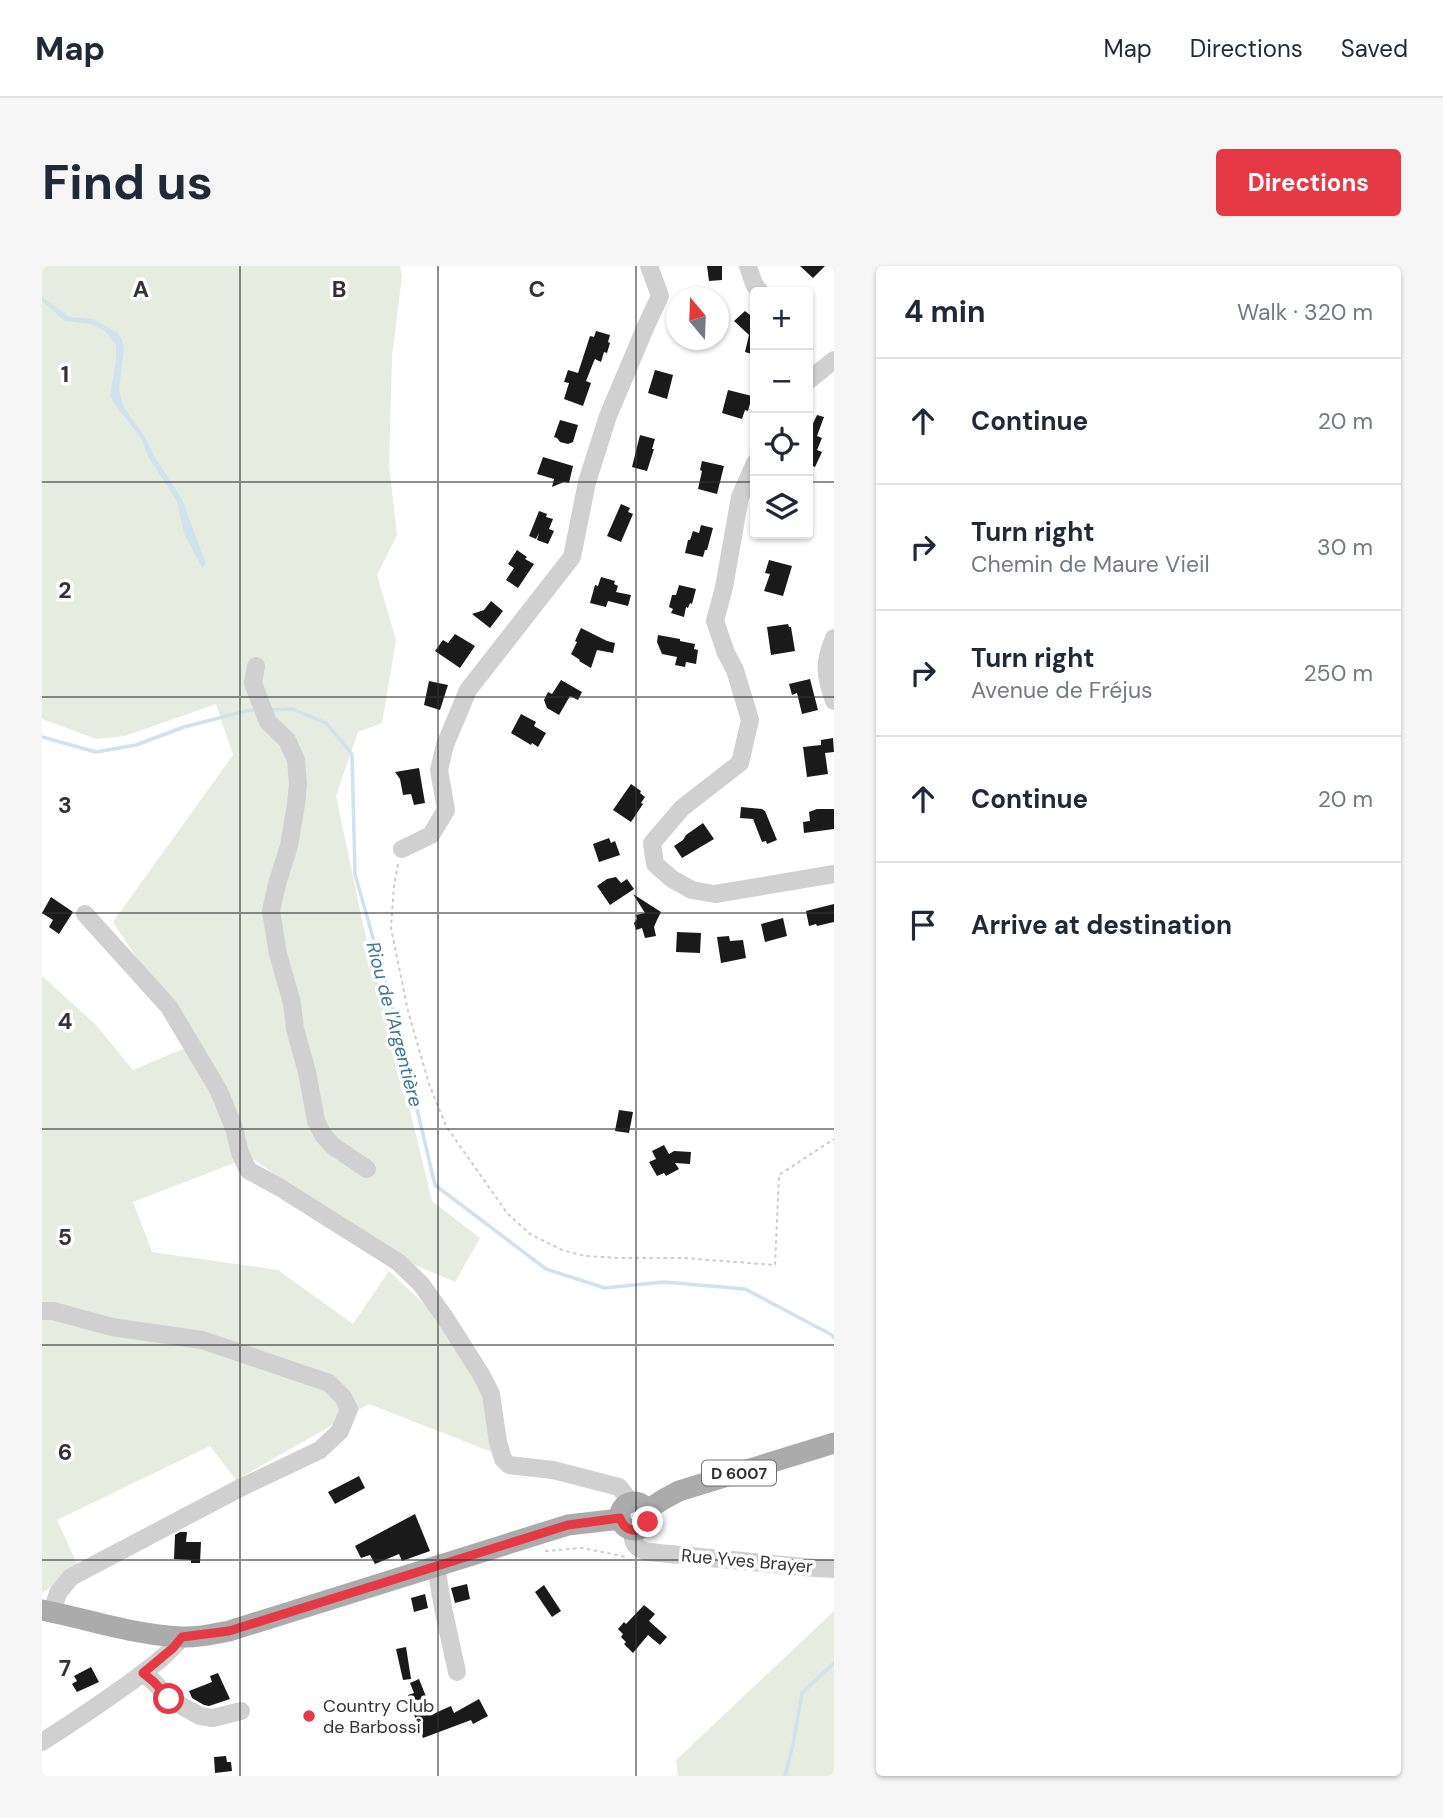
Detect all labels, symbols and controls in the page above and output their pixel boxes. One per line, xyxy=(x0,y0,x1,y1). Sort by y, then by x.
text: Map xyxy=(35,27,105,70)
text: Map xyxy=(1104,33,1152,64)
text: Directions xyxy=(1190,33,1303,64)
text: Saved xyxy=(1341,33,1408,64)
button: Directions xyxy=(1216,149,1401,216)
text: Find us xyxy=(42,150,213,214)
text: A xyxy=(133,274,149,304)
text: B xyxy=(332,274,346,304)
text: C xyxy=(529,274,545,304)
north arrow xyxy=(666,287,729,350)
map controls xyxy=(750,287,813,539)
button: + xyxy=(750,287,813,350)
text: 4 min xyxy=(904,292,986,331)
text: Walk · 320 m xyxy=(1237,297,1373,327)
button: − xyxy=(750,350,813,413)
text: 1 xyxy=(61,359,69,389)
icon: ahead xyxy=(904,402,942,440)
text: Continue xyxy=(971,404,1088,438)
text: 20 m xyxy=(1318,406,1373,436)
button: locate xyxy=(750,413,813,476)
button: layers xyxy=(750,476,813,539)
text: Turn right xyxy=(971,515,1095,549)
icon: right xyxy=(904,528,942,566)
text: 30 m xyxy=(1317,532,1373,562)
text: Chemin de Maure Vieil xyxy=(971,549,1210,579)
text: 2 xyxy=(58,575,72,605)
text: Turn right xyxy=(971,641,1095,675)
icon: right xyxy=(904,654,942,692)
text: 250 m xyxy=(1303,658,1373,688)
text: Avenue de Fréjus xyxy=(971,675,1153,705)
icon: ahead xyxy=(904,780,942,818)
text: Continue xyxy=(971,782,1088,816)
text: 20 m xyxy=(1318,784,1373,814)
text: 3 xyxy=(58,790,72,820)
icon: arrive xyxy=(904,906,942,944)
text: Arrive at destination xyxy=(971,908,1232,942)
water label: Riou de l'Argentière xyxy=(360,939,429,1110)
text: 4 xyxy=(58,1006,73,1036)
text: 5 xyxy=(58,1222,72,1252)
text: 6 xyxy=(58,1437,72,1467)
road number: D 6007 xyxy=(702,1460,776,1485)
route end xyxy=(632,1506,663,1537)
street label: Rue Yves Brayer xyxy=(680,1543,814,1579)
text: 7 xyxy=(59,1653,71,1683)
route start xyxy=(153,1683,184,1714)
place label: Country Club de Barbossi xyxy=(323,1694,434,1739)
marker: Country Club de Barbossi xyxy=(301,1708,317,1724)

